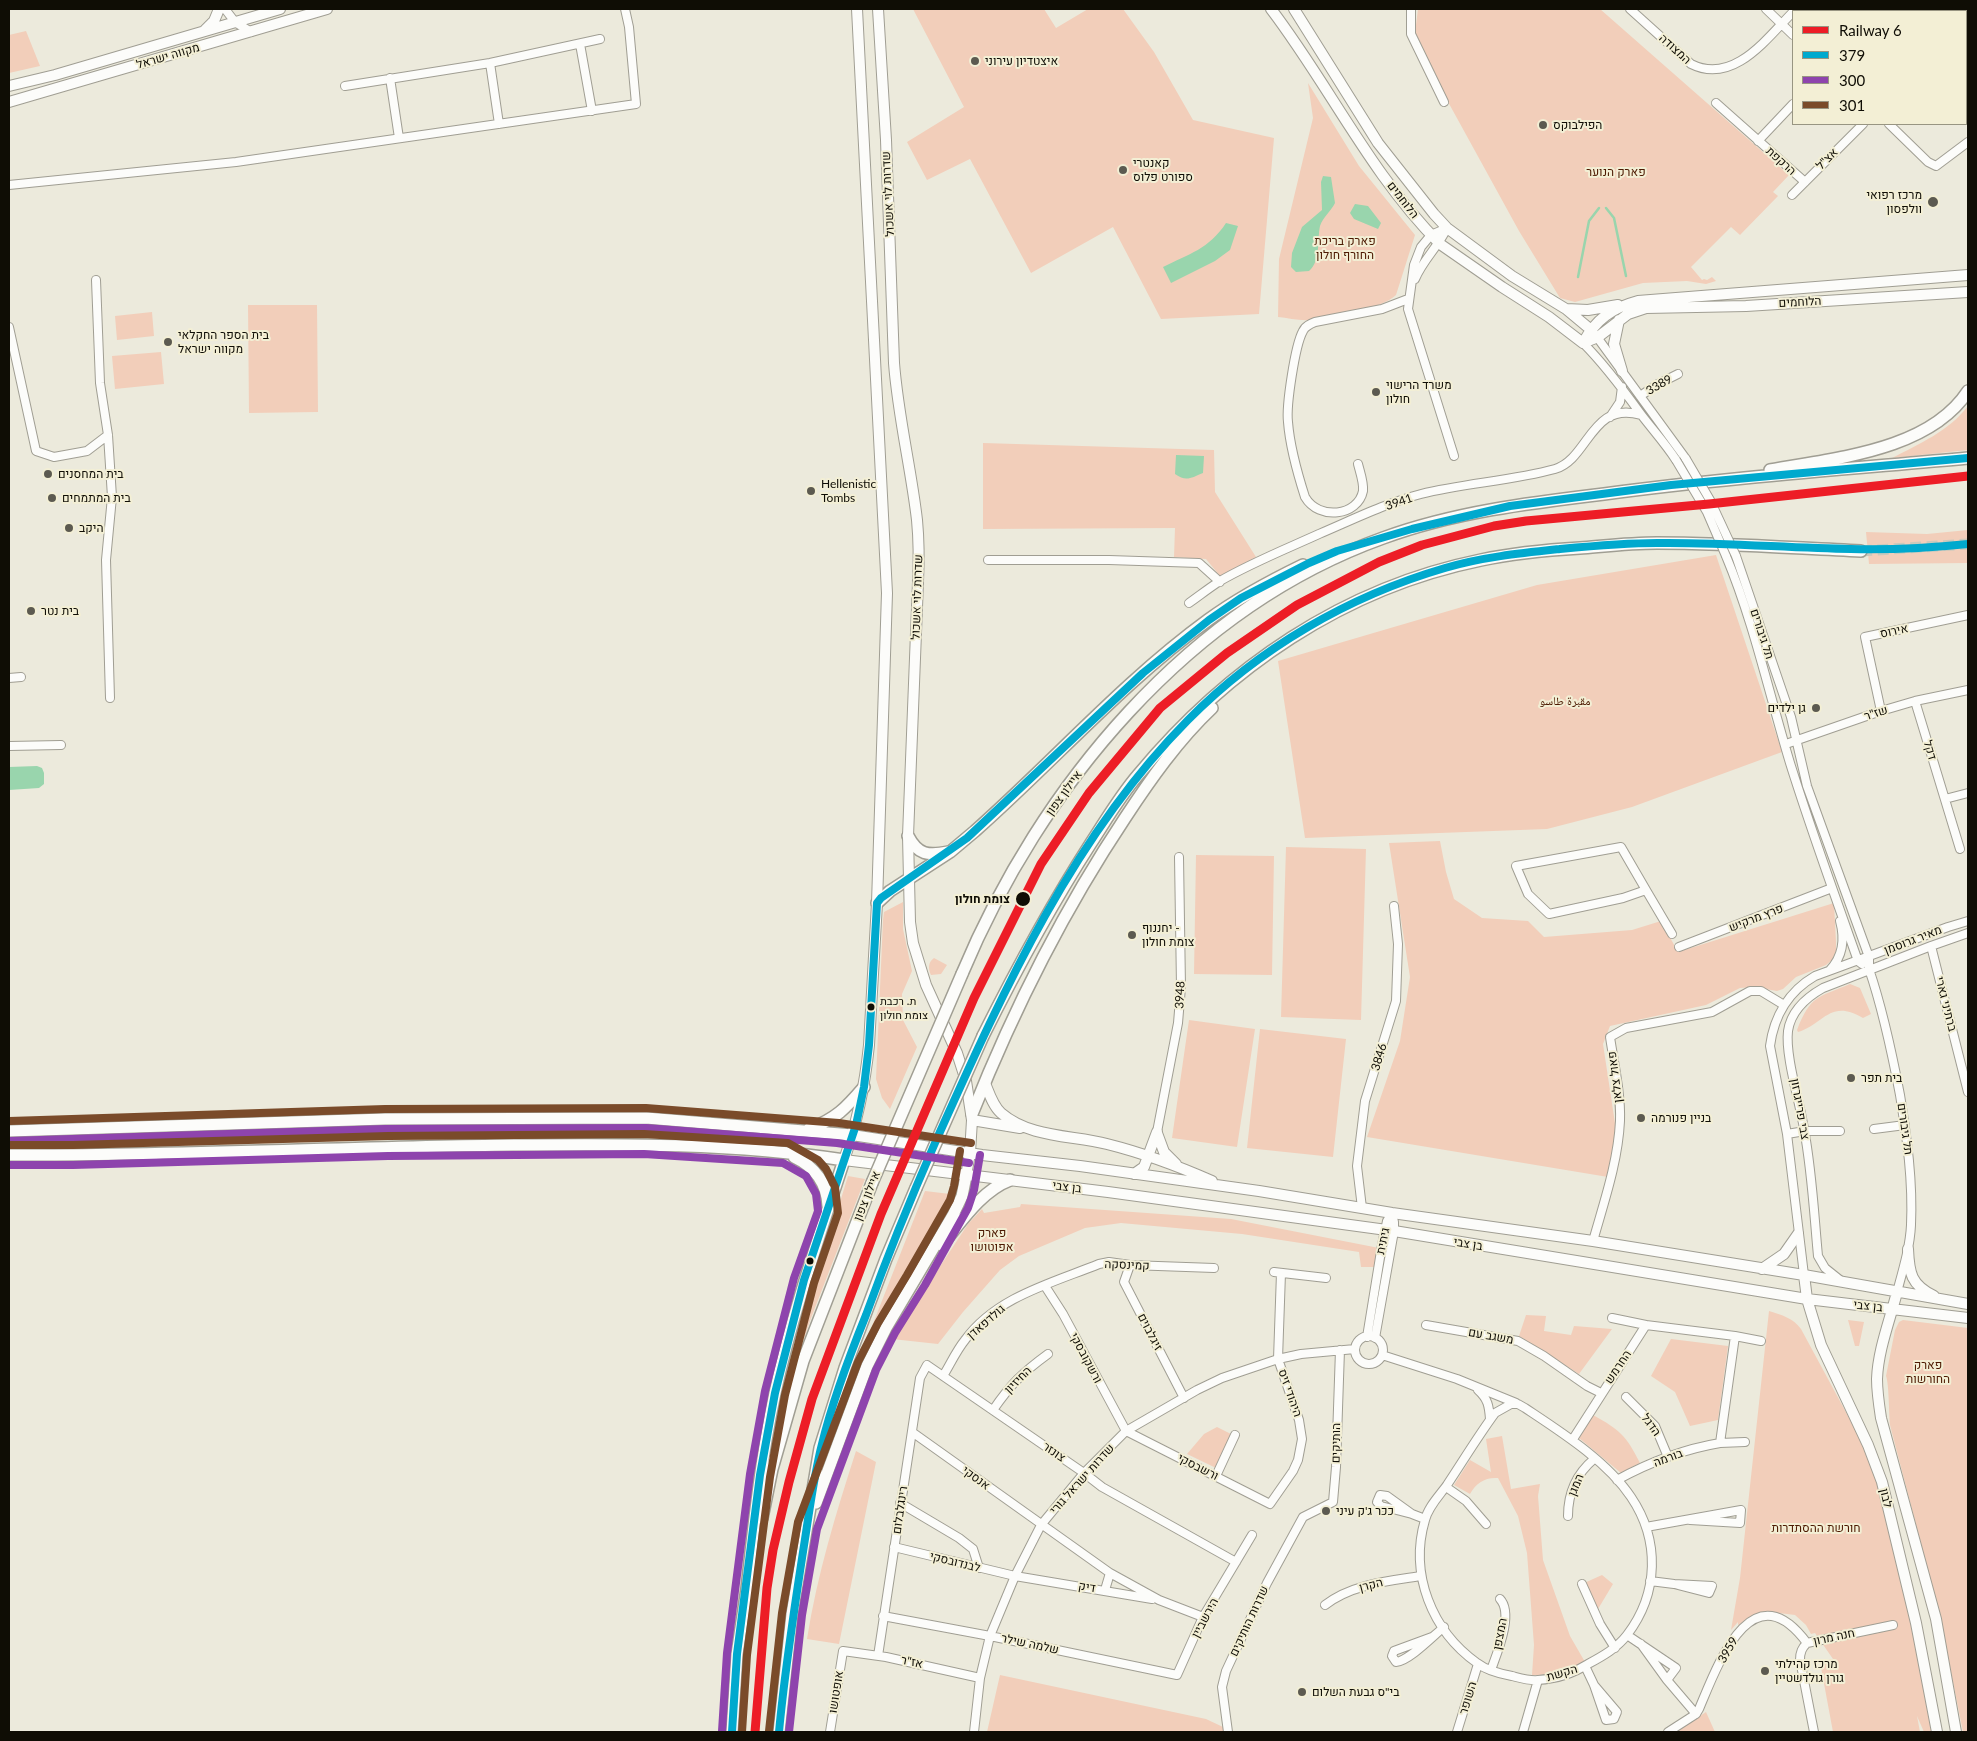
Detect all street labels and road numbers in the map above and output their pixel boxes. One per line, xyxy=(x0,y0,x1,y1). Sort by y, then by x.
street label: המצודה xyxy=(1656,31,1694,67)
street label: מקווה ישראל xyxy=(135,40,201,72)
street label: הרקפת xyxy=(1763,144,1799,178)
street label: אצ"ל xyxy=(1813,145,1841,173)
street label: שדרות לוי אשכול xyxy=(879,151,897,237)
street label: הלוחמים xyxy=(1384,179,1422,221)
street label: הלוחמים xyxy=(1778,294,1822,310)
street label: 3389 xyxy=(1643,372,1675,398)
street label: 3941 xyxy=(1383,491,1415,513)
street label: שדרות לוי אשכול xyxy=(908,554,926,640)
street label: תל גיבורים xyxy=(1747,607,1777,661)
street label: אירוס xyxy=(1879,621,1909,641)
street label: שז"ר xyxy=(1862,702,1890,724)
street label: דקל xyxy=(1920,738,1940,762)
street label: איילון צפון xyxy=(1043,768,1085,818)
street label: פרץ מרקיש xyxy=(1727,901,1785,935)
street label: מאיר גרוסמן xyxy=(1882,922,1944,958)
street label: ברתיני גארי xyxy=(1932,975,1960,1033)
street label: 3948 xyxy=(1172,981,1188,1009)
street label: 3846 xyxy=(1368,1042,1390,1072)
street label: פאול צלאן xyxy=(1605,1050,1625,1104)
street label: צבי פרייגרזון xyxy=(1788,1077,1812,1141)
street label: תל גיבורים xyxy=(1894,1102,1916,1156)
street label: איילון צפון xyxy=(851,1169,883,1223)
street label: בן צבי xyxy=(1052,1178,1082,1196)
street label: גיתית xyxy=(1373,1226,1393,1256)
street label: בן צבי xyxy=(1452,1235,1484,1253)
street label: קמינסקה xyxy=(1104,1257,1150,1273)
street label: בן צבי xyxy=(1853,1297,1883,1315)
street label: גולדפאדן xyxy=(964,1302,1008,1342)
street label: זיגלבוים xyxy=(1135,1311,1165,1353)
street label: משגב עם xyxy=(1467,1325,1515,1347)
street label: ורשקובסקי xyxy=(1067,1330,1105,1386)
street label: החרמש xyxy=(1602,1347,1634,1387)
street label: החיזיון xyxy=(1001,1363,1035,1397)
street label: היהודי זיס xyxy=(1275,1367,1305,1419)
street label: הדגל xyxy=(1638,1411,1664,1439)
street label: הותיקים xyxy=(1328,1423,1344,1463)
street label: צונזר xyxy=(1040,1439,1068,1465)
street label: שדרות ישראל גורי xyxy=(1047,1441,1117,1517)
street label: בורמה xyxy=(1651,1446,1685,1470)
street label: ורשבסקי xyxy=(1175,1451,1221,1483)
street label: אנסקי xyxy=(959,1463,993,1493)
street label: המגן xyxy=(1565,1472,1587,1498)
street label: רינגלבלום xyxy=(890,1485,910,1535)
street label: לבון xyxy=(1877,1487,1895,1509)
street label: לבנדובסקי xyxy=(928,1549,982,1575)
street label: הקרן xyxy=(1358,1575,1384,1595)
street label: דיק xyxy=(1077,1579,1097,1595)
street label: שדרות הותיקים xyxy=(1226,1583,1272,1659)
street label: הירשביין xyxy=(1189,1596,1221,1640)
street label: המצפן xyxy=(1490,1617,1510,1651)
street label: חנה מרון xyxy=(1812,1626,1856,1648)
street label: שלמה שילר xyxy=(1000,1631,1060,1657)
street label: 3959 xyxy=(1715,1634,1741,1666)
street label: אז"ר xyxy=(900,1653,924,1671)
street label: הקשת xyxy=(1545,1662,1579,1684)
street label: אופטושו xyxy=(826,1670,846,1714)
street label: השופר xyxy=(1456,1680,1480,1716)

